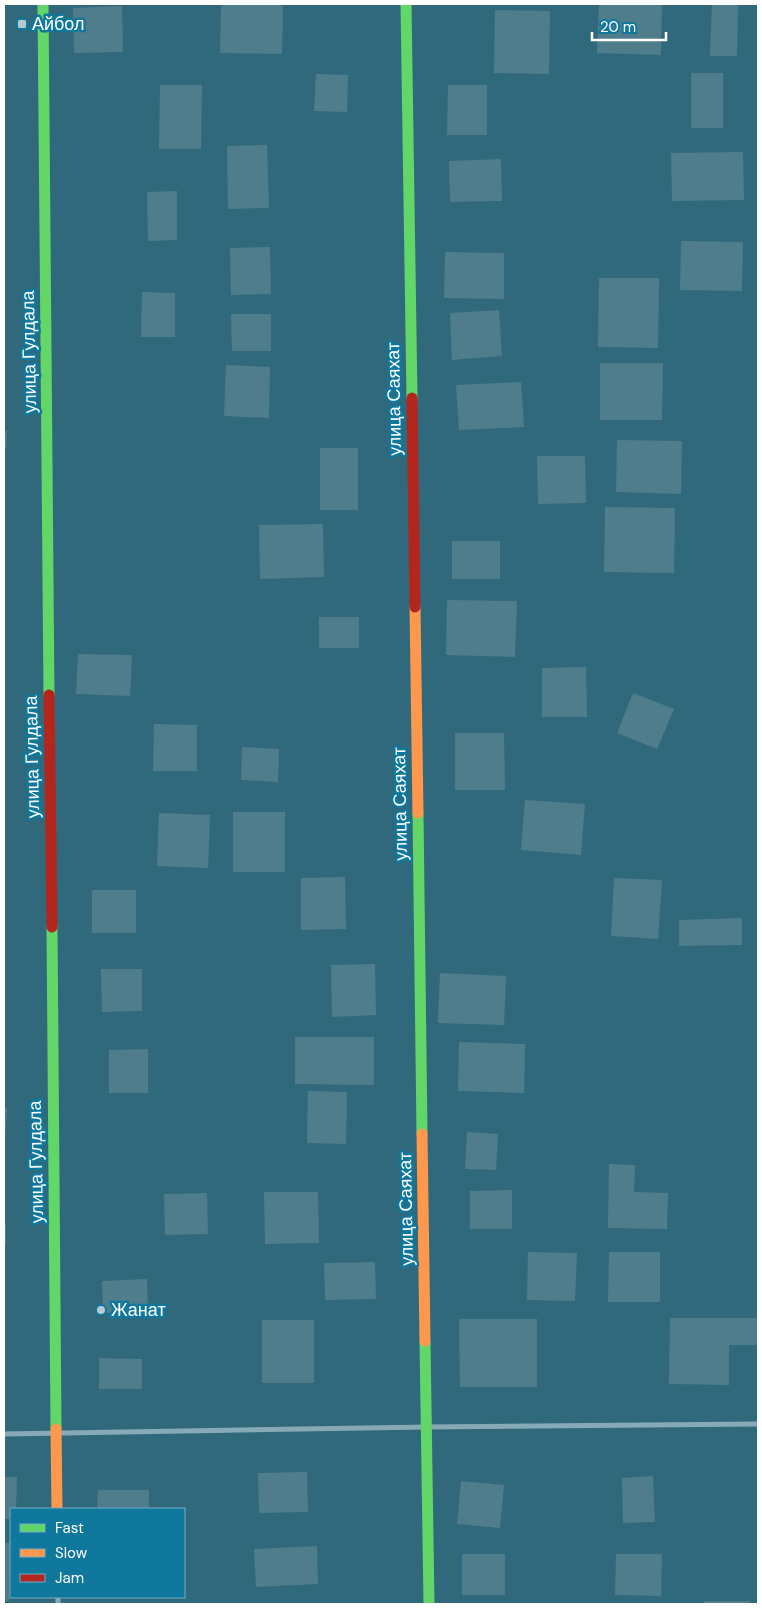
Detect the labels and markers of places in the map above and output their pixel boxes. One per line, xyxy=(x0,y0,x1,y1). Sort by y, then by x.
place label: Айбол xyxy=(32,12,85,36)
marker: Айбол xyxy=(16,18,28,30)
place label: Жанат xyxy=(111,1298,166,1322)
marker: Жанат xyxy=(95,1304,107,1316)

